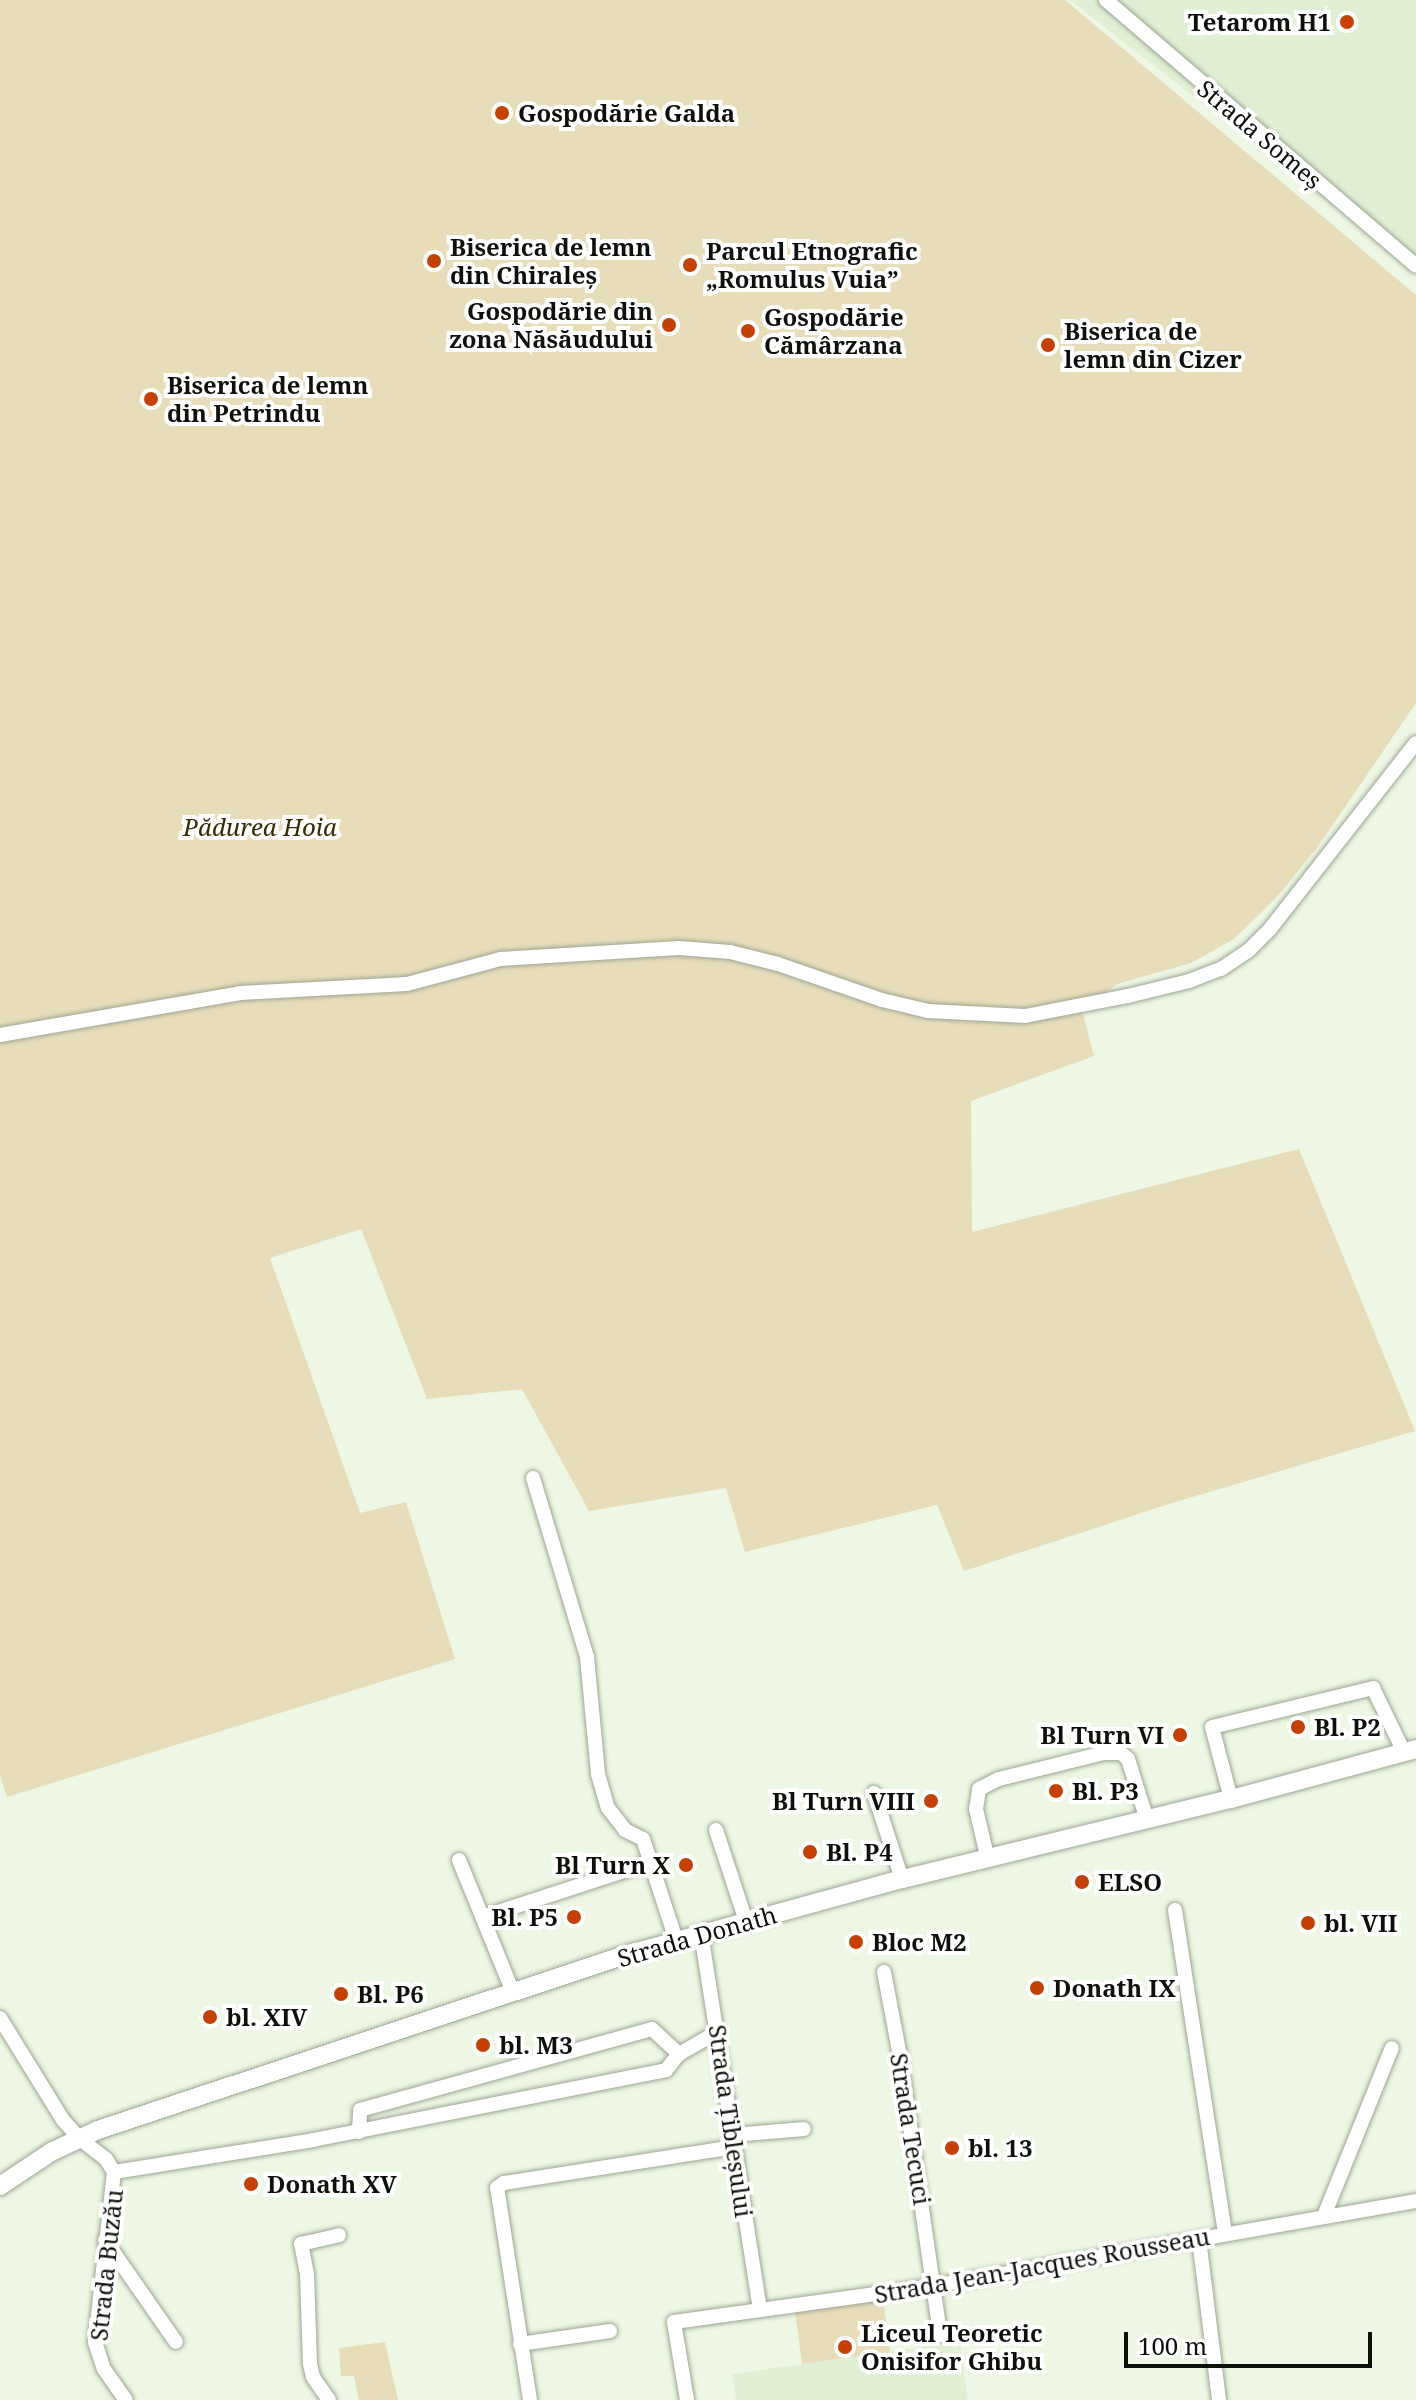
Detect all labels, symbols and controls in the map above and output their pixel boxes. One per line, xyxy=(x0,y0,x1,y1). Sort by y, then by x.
place label: Tetarom H1 xyxy=(1188,8,1331,36)
marker: Tetarom H1 xyxy=(1338,13,1356,31)
street label: Strada Someș xyxy=(1192,74,1328,194)
place label: Gospodărie Galda xyxy=(518,99,735,127)
marker: Gospodărie Galda xyxy=(493,104,511,122)
place label: Biserica de lemn din Chiraleș xyxy=(450,233,652,289)
place label: Parcul Etnografic „Romulus Vuia” xyxy=(706,237,918,293)
marker: Biserica de lemn din Chiraleș xyxy=(425,252,443,270)
marker: Parcul Etnografic „Romulus Vuia” xyxy=(681,256,699,274)
place label: Gospodărie din zona Năsăudului xyxy=(449,297,653,353)
place label: Gospodărie Cămârzana xyxy=(764,303,904,359)
marker: Gospodărie din zona Năsăudului xyxy=(660,316,678,334)
place label: Biserica de lemn din Cizer xyxy=(1064,317,1242,373)
marker: Gospodărie Cămârzana xyxy=(739,322,757,340)
marker: Biserica de lemn din Cizer xyxy=(1039,336,1057,354)
place label: Biserica de lemn din Petrindu xyxy=(167,371,369,427)
marker: Biserica de lemn din Petrindu xyxy=(142,390,160,408)
park label: Pădurea Hoia xyxy=(183,813,337,841)
place label: Bl. P2 xyxy=(1314,1713,1381,1741)
marker: Bl. P2 xyxy=(1289,1718,1307,1736)
place label: Bl Turn VI xyxy=(1040,1721,1164,1749)
marker: Bl Turn VI xyxy=(1171,1726,1189,1744)
place label: Bl. P3 xyxy=(1072,1777,1139,1805)
marker: Bl. P3 xyxy=(1047,1782,1065,1800)
place label: Bl Turn VIII xyxy=(772,1787,915,1815)
marker: Bl Turn VIII xyxy=(922,1792,940,1810)
place label: Bl. P4 xyxy=(826,1838,893,1866)
marker: Bl. P4 xyxy=(801,1843,819,1861)
place label: Bl Turn X xyxy=(555,1851,670,1879)
marker: Bl Turn X xyxy=(677,1856,695,1874)
place label: ELSO xyxy=(1098,1868,1162,1896)
marker: ELSO xyxy=(1073,1873,1091,1891)
street label: Strada Donath xyxy=(614,1900,780,1972)
place label: Bl. P5 xyxy=(491,1903,558,1931)
marker: Bl. P5 xyxy=(565,1908,583,1926)
place label: bl. VII xyxy=(1324,1909,1397,1937)
marker: bl. VII xyxy=(1299,1914,1317,1932)
place label: Bloc M2 xyxy=(872,1928,967,1956)
marker: Bloc M2 xyxy=(847,1933,865,1951)
place label: Donath IX xyxy=(1053,1974,1176,2002)
marker: Donath IX xyxy=(1028,1979,1046,1997)
place label: Bl. P6 xyxy=(357,1980,424,2008)
marker: Bl. P6 xyxy=(332,1985,350,2003)
place label: bl. XIV xyxy=(226,2003,307,2031)
marker: bl. XIV xyxy=(201,2008,219,2026)
street label: Strada Țibleșului xyxy=(703,2023,759,2219)
place label: bl. M3 xyxy=(499,2031,573,2059)
marker: bl. M3 xyxy=(474,2036,492,2054)
street label: Strada Tecuci xyxy=(885,2051,937,2207)
place label: bl. 13 xyxy=(968,2134,1032,2162)
marker: bl. 13 xyxy=(943,2139,961,2157)
place label: Donath XV xyxy=(267,2170,397,2198)
marker: Donath XV xyxy=(242,2175,260,2193)
street label: Strada Buzău xyxy=(84,2188,128,2342)
street label: Strada Jean-Jacques Rousseau xyxy=(872,2221,1212,2309)
scale bar xyxy=(1128,2316,1376,2366)
place label: Liceul Teoretic Onisifor Ghibu xyxy=(861,2319,1043,2375)
text: 100 m xyxy=(1138,2329,1207,2362)
marker: Liceul Teoretic Onisifor Ghibu xyxy=(836,2338,854,2356)

